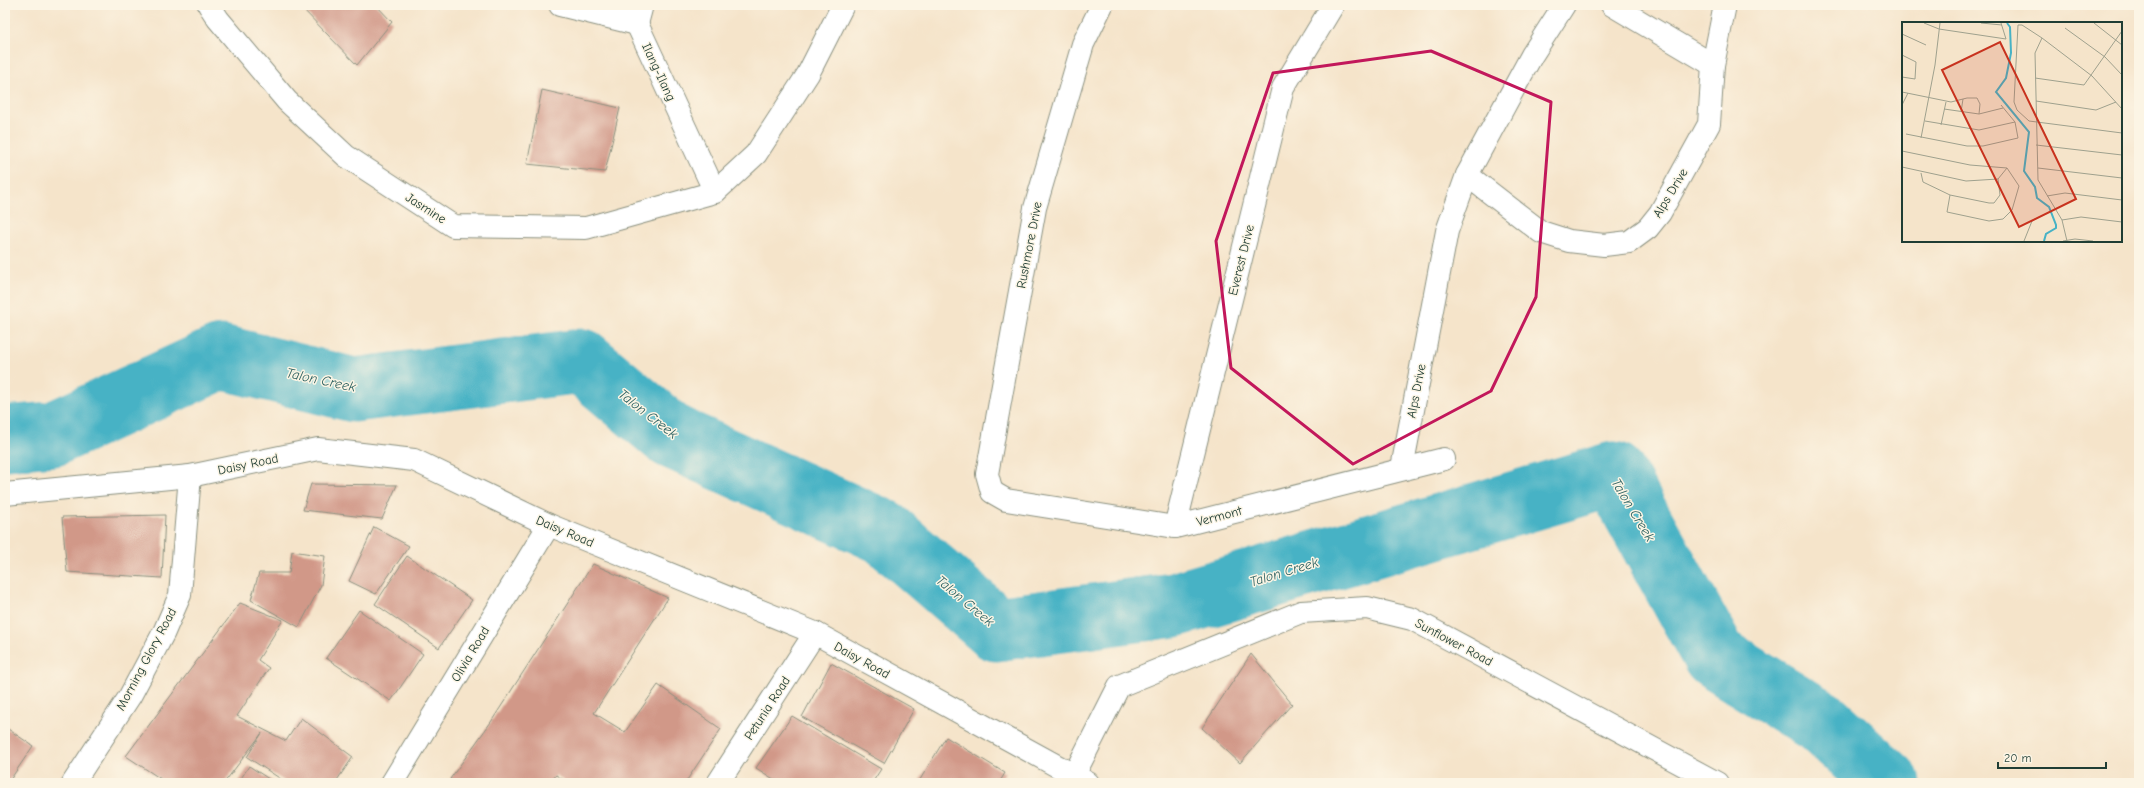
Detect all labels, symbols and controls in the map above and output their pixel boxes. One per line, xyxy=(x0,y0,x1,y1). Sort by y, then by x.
inset map xyxy=(1902,22,2122,242)
street label: Ilang-Ilang xyxy=(639,40,679,104)
street label: Alps Drive xyxy=(1649,165,1691,220)
street label: Jasmine xyxy=(403,189,450,227)
street label: Rushmore Drive xyxy=(1013,200,1045,290)
street label: Everest Drive xyxy=(1225,223,1257,297)
street label: Alps Drive xyxy=(1403,362,1429,419)
water label: Talon Creek xyxy=(285,364,358,396)
water label: Talon Creek xyxy=(615,385,681,443)
street label: Daisy Road xyxy=(216,450,280,478)
water label: Talon Creek xyxy=(1607,475,1659,545)
street label: Vermont xyxy=(1195,502,1245,529)
street label: Daisy Road xyxy=(534,512,596,550)
water label: Talon Creek xyxy=(1248,553,1321,590)
water label: Talon Creek xyxy=(932,572,998,630)
street label: Morning Glory Road xyxy=(113,605,179,713)
street label: Sunflower Road xyxy=(1413,615,1495,669)
street label: Olivia Road xyxy=(448,624,492,684)
street label: Daisy Road xyxy=(831,639,893,681)
street label: Petunia Road xyxy=(741,673,793,743)
scale bar xyxy=(1998,744,2106,770)
text: 20 m xyxy=(2004,751,2032,765)

